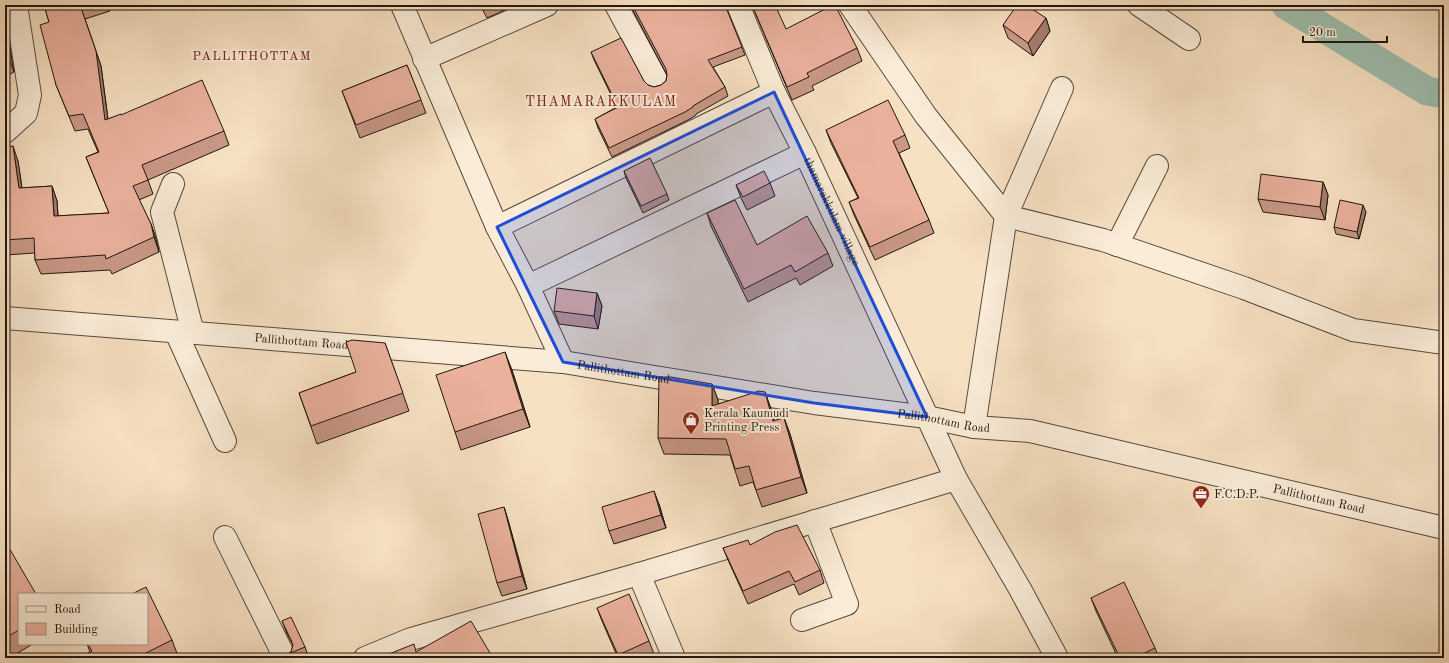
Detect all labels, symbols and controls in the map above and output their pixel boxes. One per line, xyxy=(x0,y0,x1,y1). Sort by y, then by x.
scale bar xyxy=(1303,18,1387,44)
text: 20 m xyxy=(1309,27,1336,39)
district label: PALLITHOTTAM xyxy=(192,50,312,63)
district label: THAMARAKKULAM xyxy=(525,95,677,109)
street label: thamarakkulam village xyxy=(801,156,862,268)
street label: Pallithottam Road xyxy=(254,333,348,352)
street label: Pallithottam Road xyxy=(576,359,671,386)
place label: Kerala Kaumudi Printing Press xyxy=(704,408,789,434)
street label: Pallithottam Road xyxy=(896,408,990,435)
shop icon: Kerala Kaumudi Printing Press xyxy=(681,410,701,435)
street label: Pallithottam Road xyxy=(1272,483,1366,516)
office icon: F.C.D.P. xyxy=(1191,484,1211,509)
place label: F.C.D.P. xyxy=(1214,489,1259,501)
legend xyxy=(18,593,148,645)
text: Road xyxy=(54,604,81,616)
text: Building xyxy=(54,624,98,636)

